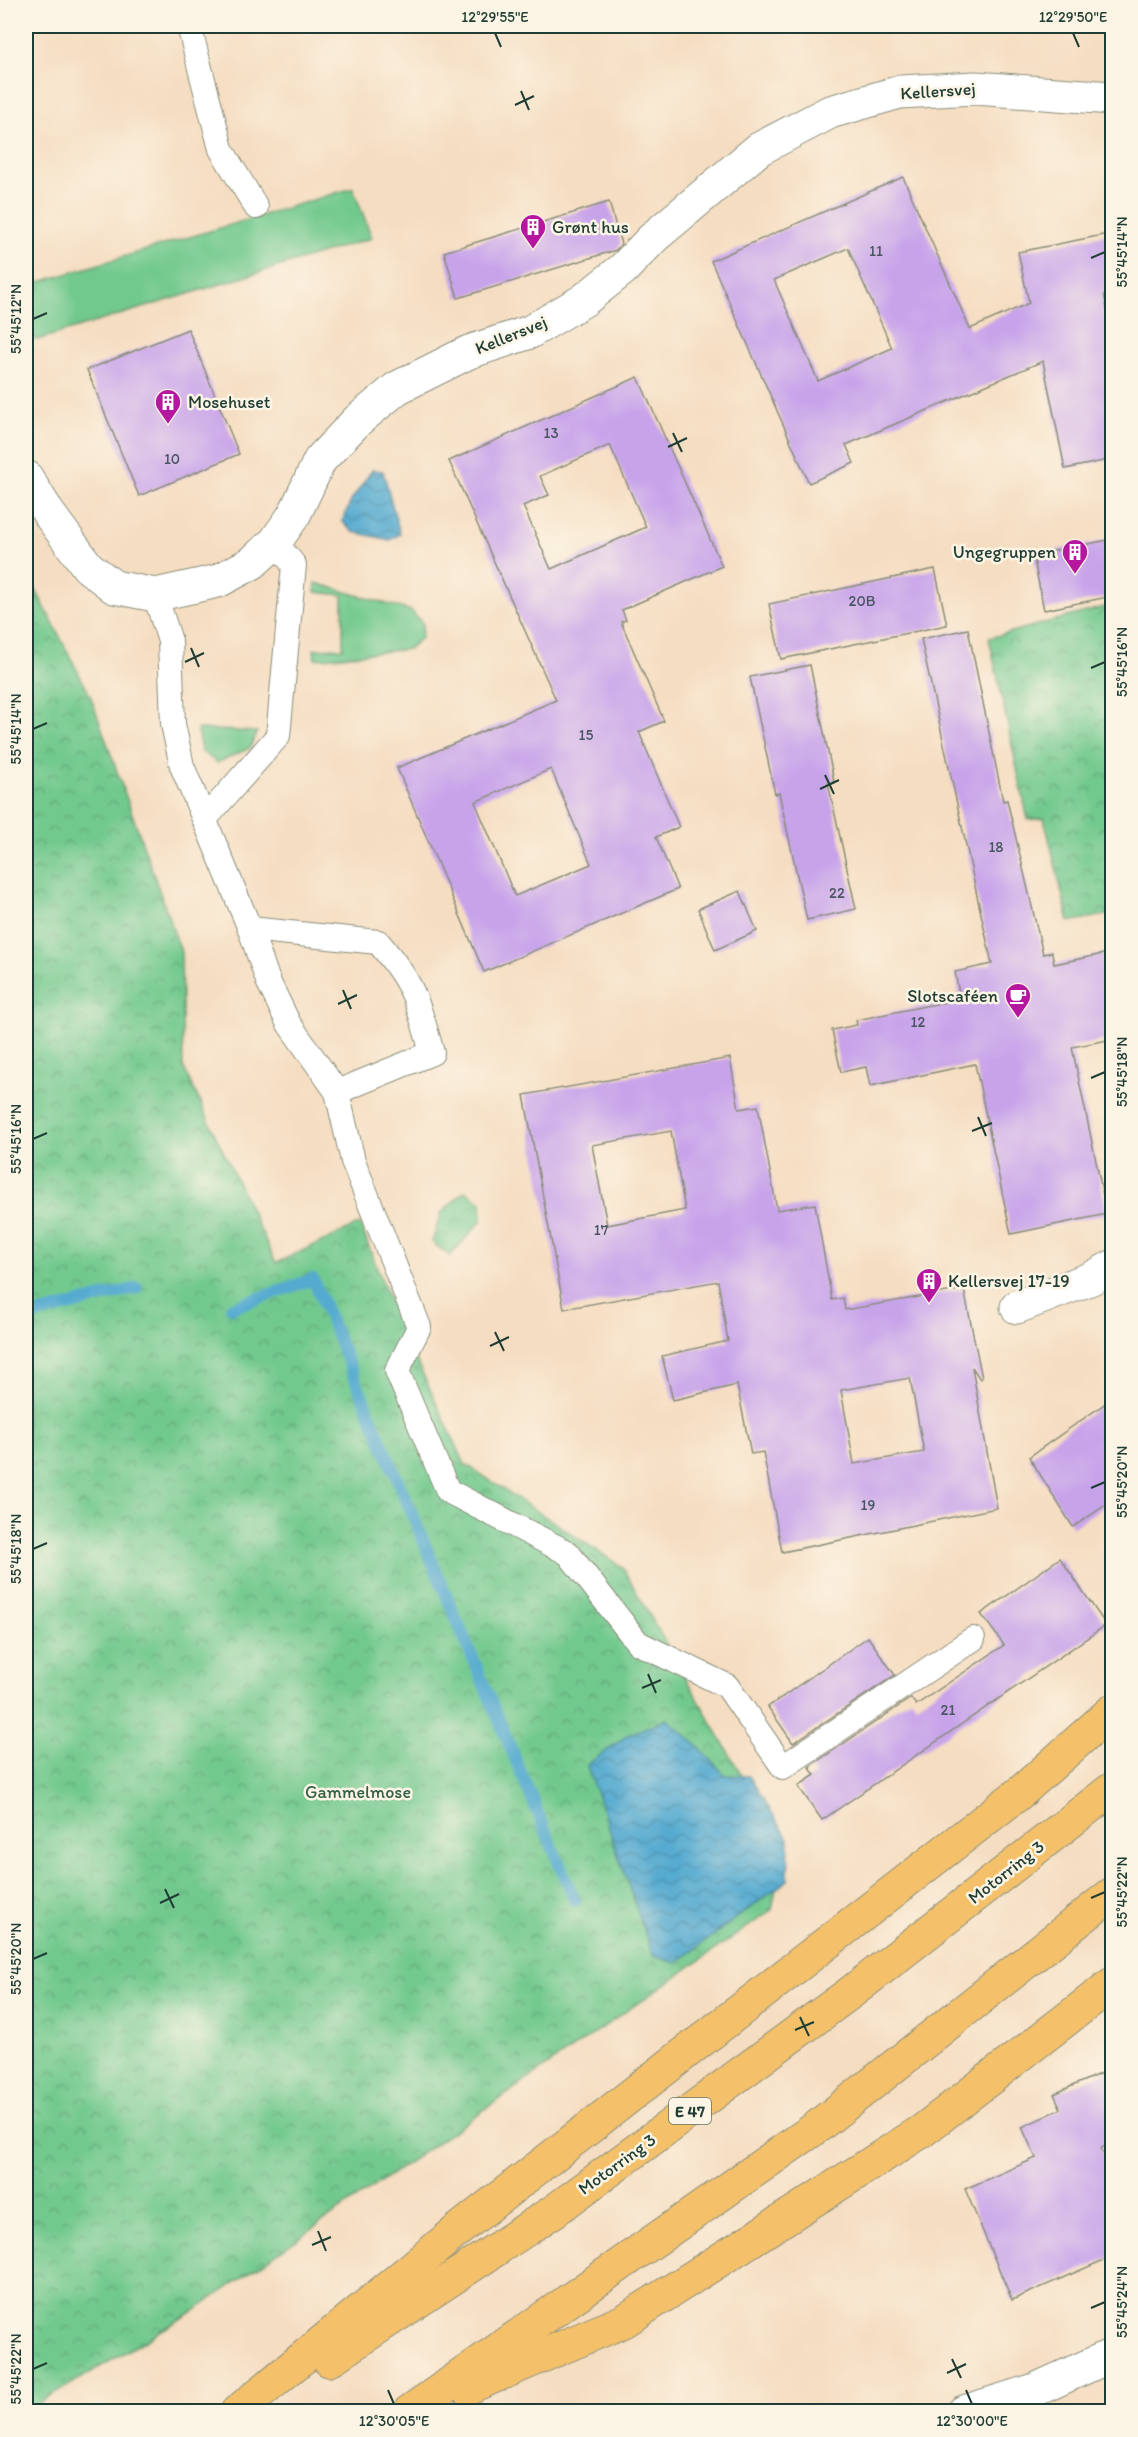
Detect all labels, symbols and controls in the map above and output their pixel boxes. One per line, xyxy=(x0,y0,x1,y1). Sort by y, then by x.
text: 12°29'55"E xyxy=(461,8,529,26)
text: 12°29'50"E xyxy=(1039,8,1107,26)
street label: Kellersvej xyxy=(900,77,976,105)
building icon: Grønt hus xyxy=(518,212,548,250)
place label: Grønt hus xyxy=(552,216,629,238)
text: 55°45'14"N xyxy=(1113,216,1131,288)
house number: 11 xyxy=(869,242,883,260)
text: 55°45'12"N xyxy=(7,284,25,354)
street label: Kellersvej xyxy=(472,311,550,359)
building icon: Mosehuset xyxy=(153,387,183,425)
place label: Mosehuset xyxy=(188,391,271,413)
house number: 13 xyxy=(543,424,559,442)
house number: 10 xyxy=(164,450,180,468)
building icon: Ungegruppen xyxy=(1060,537,1090,575)
place label: Ungegruppen xyxy=(953,541,1056,563)
house number: 20B xyxy=(849,592,876,610)
text: 55°45'16"N xyxy=(1113,627,1131,697)
text: 55°45'14"N xyxy=(7,693,25,765)
house number: 15 xyxy=(579,726,594,744)
house number: 18 xyxy=(988,838,1004,856)
house number: 22 xyxy=(829,884,845,902)
cafe icon: Slotscaféen xyxy=(1003,981,1033,1019)
place label: Slotscaféen xyxy=(907,985,998,1007)
house number: 12 xyxy=(911,1013,926,1031)
text: 55°45'18"N xyxy=(1113,1037,1131,1107)
text: 55°45'16"N xyxy=(7,1104,25,1174)
house number: 17 xyxy=(594,1221,609,1239)
building icon: Kellersvej 17-19 xyxy=(914,1266,944,1304)
place label: Kellersvej 17-19 xyxy=(948,1270,1070,1292)
text: 55°45'20"N xyxy=(1113,1446,1131,1518)
house number: 19 xyxy=(861,1496,876,1514)
text: 55°45'18"N xyxy=(7,1514,25,1584)
house number: 21 xyxy=(941,1701,955,1719)
park label: Gammelmose xyxy=(305,1781,411,1803)
street label: Motorring 3 xyxy=(963,1835,1049,1909)
text: 55°45'22"N xyxy=(1113,1856,1131,1928)
text: 55°45'20"N xyxy=(7,1923,25,1995)
road number: E 47 xyxy=(669,2098,711,2124)
street label: Motorring 3 xyxy=(574,2128,660,2200)
text: 55°45'24"N xyxy=(1113,2266,1131,2338)
text: 55°45'22"N xyxy=(7,2333,25,2405)
text: 12°30'05"E xyxy=(359,2412,429,2430)
text: 12°30'00"E xyxy=(936,2412,1008,2430)

